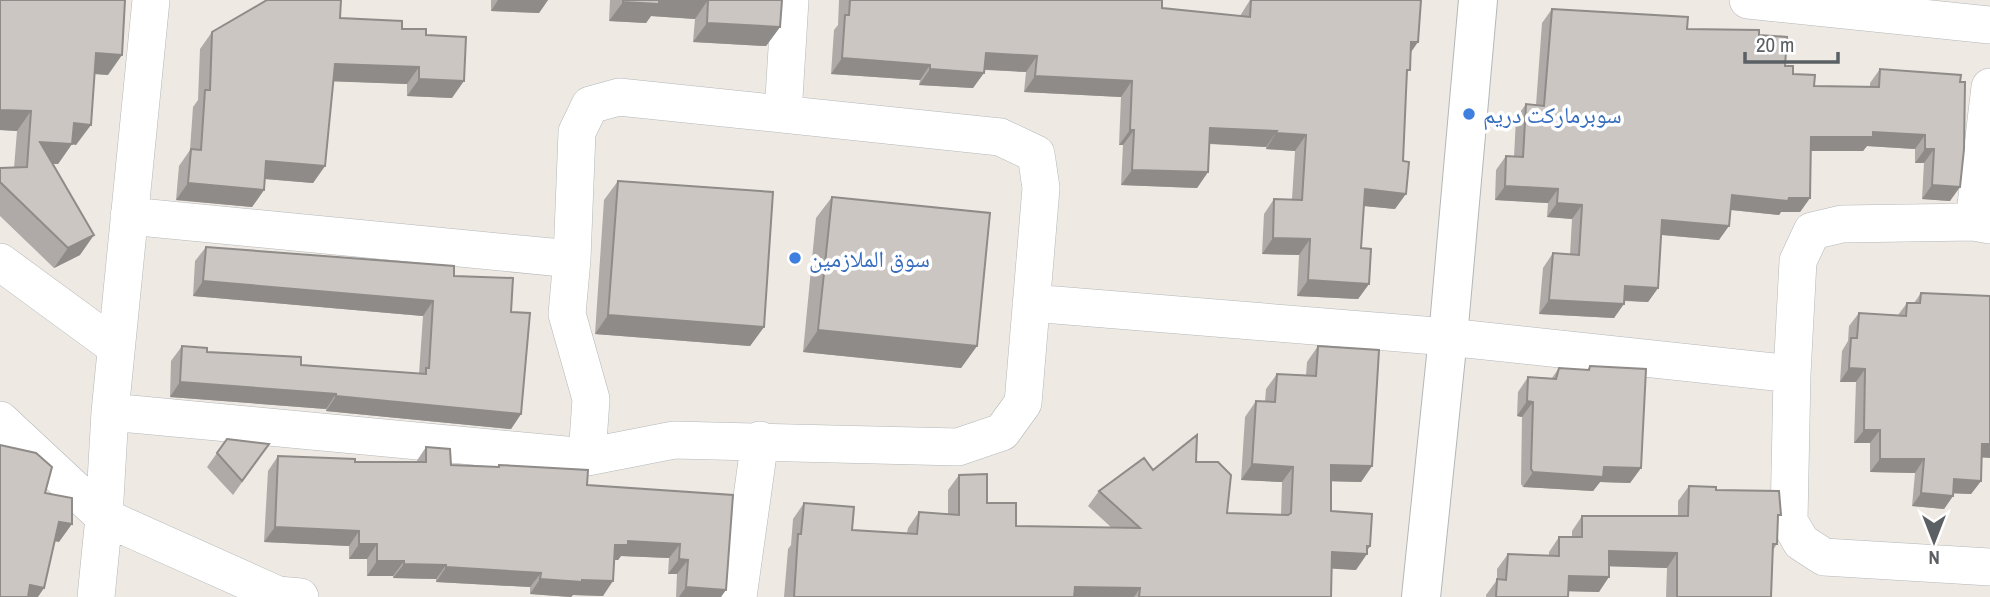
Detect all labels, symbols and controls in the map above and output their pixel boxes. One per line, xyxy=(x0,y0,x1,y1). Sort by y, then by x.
scale bar xyxy=(1745,21,1838,65)
text: 20 m xyxy=(1756,30,1794,59)
place label: سوبرماركت دريم xyxy=(1483,99,1622,131)
marker: سوبرماركت دريم xyxy=(1461,106,1477,122)
place label: سوق الملازمين xyxy=(809,243,930,274)
marker: سوق الملازمين xyxy=(787,250,803,266)
north arrow xyxy=(1899,506,1969,576)
text: N xyxy=(1928,545,1940,571)

